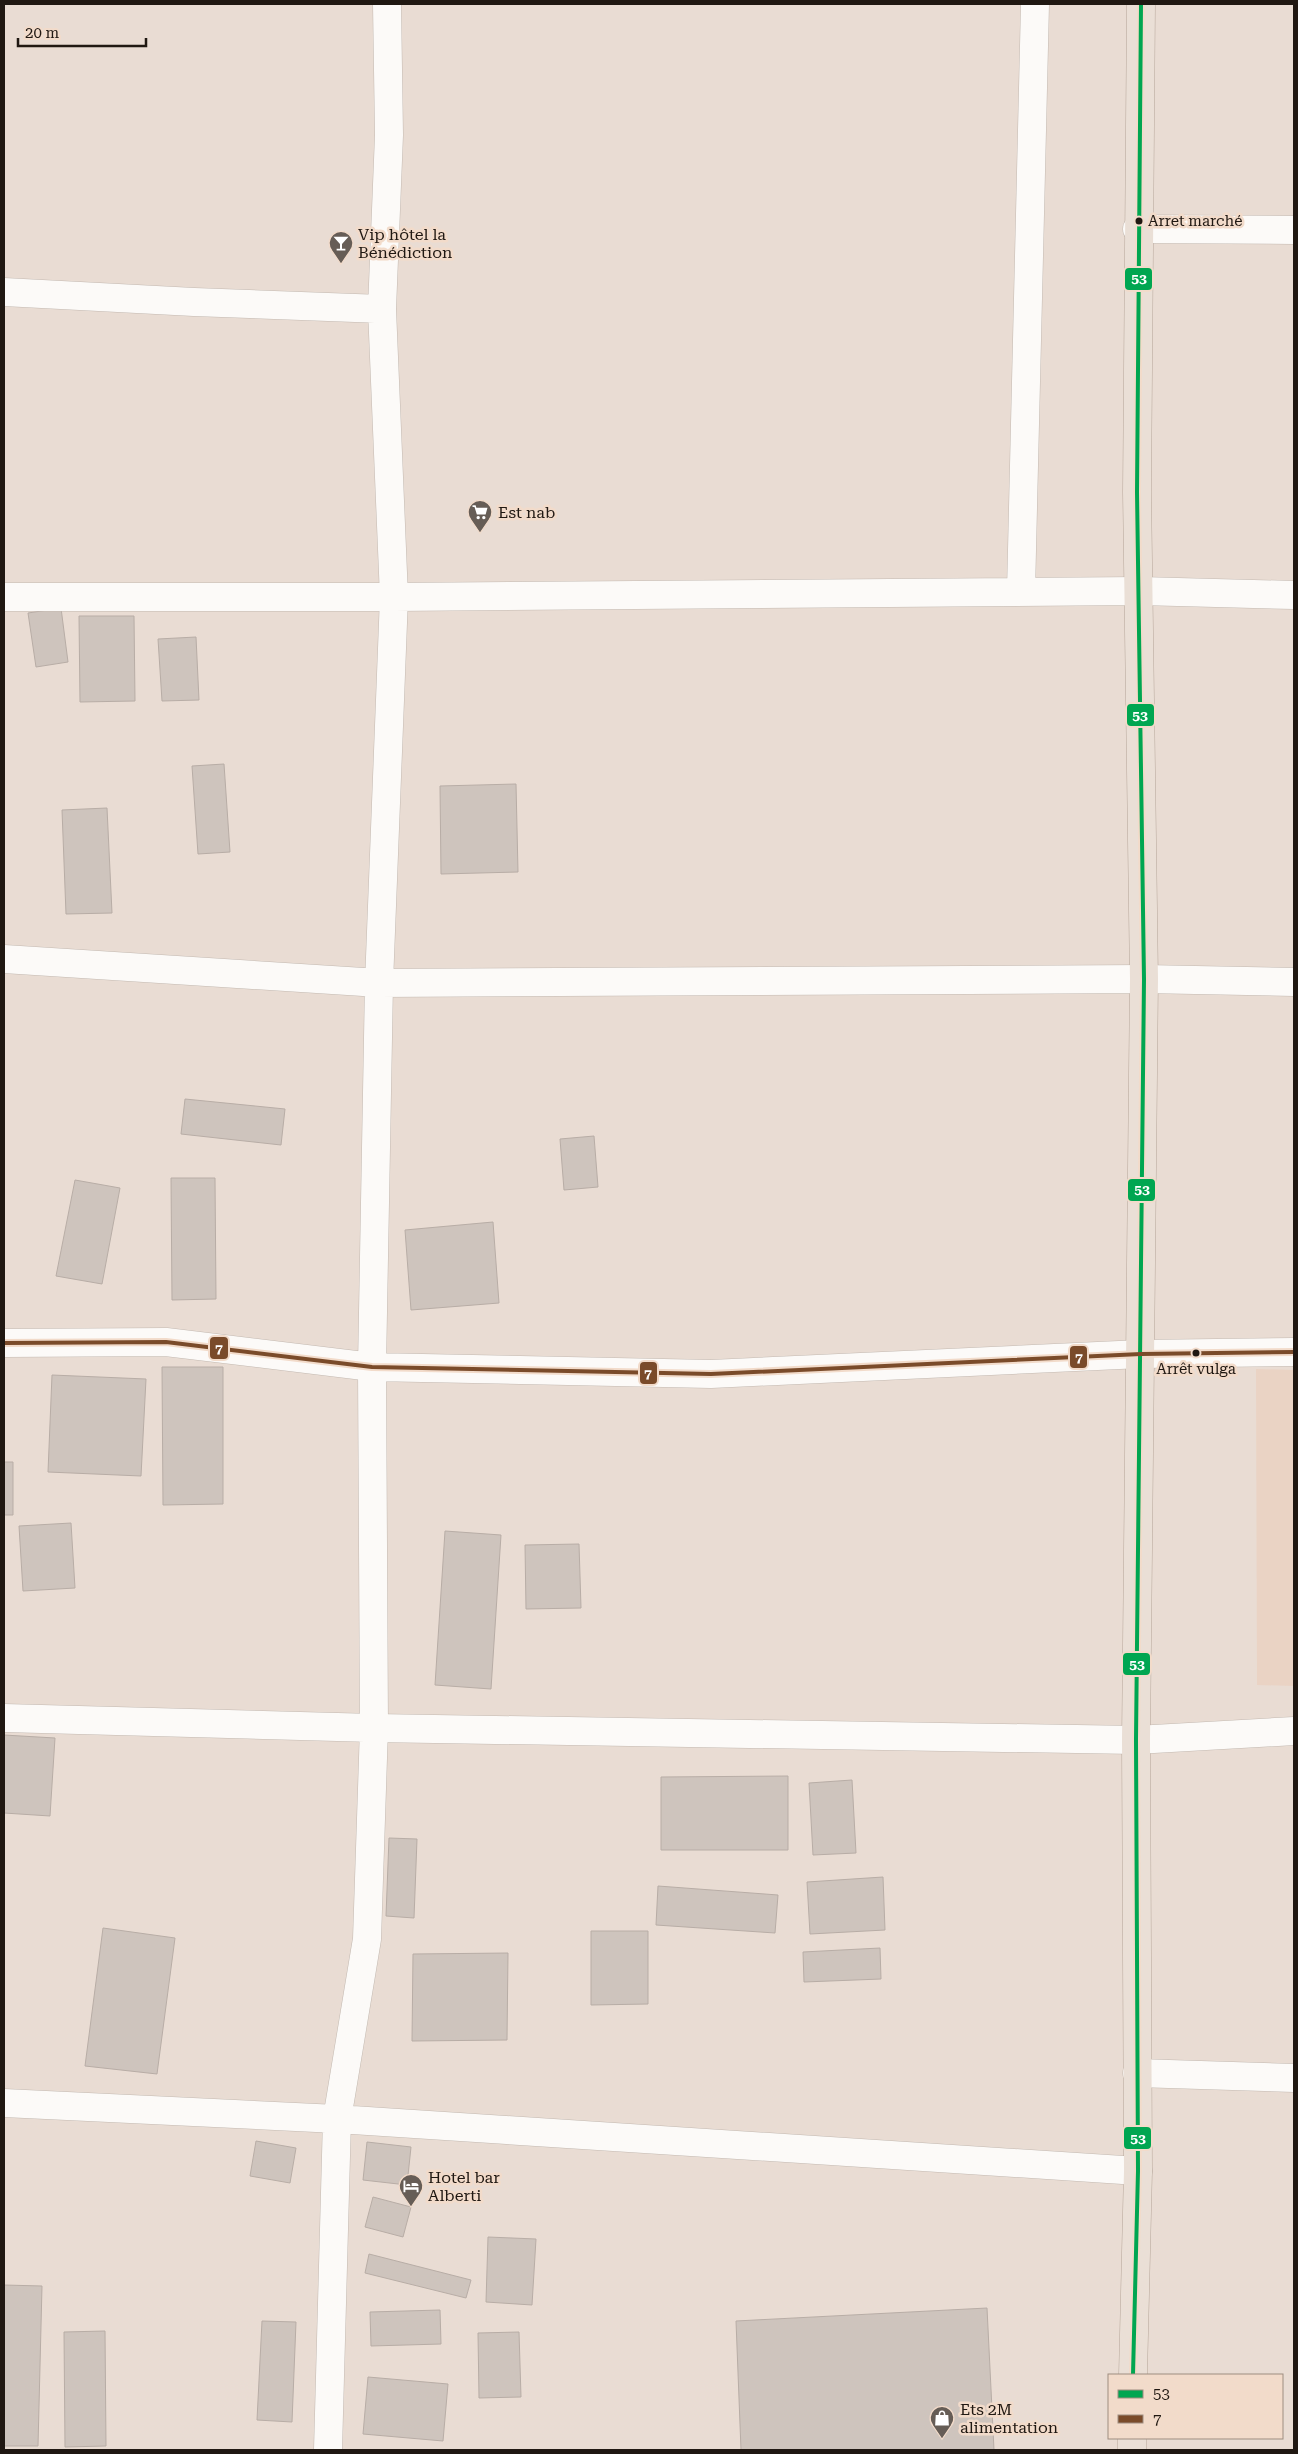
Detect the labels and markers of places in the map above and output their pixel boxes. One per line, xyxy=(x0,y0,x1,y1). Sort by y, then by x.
place label: Arret marché xyxy=(1148,212,1242,230)
marker: Arret marché xyxy=(1134,216,1144,226)
place label: Vip hôtel la Bénédiction xyxy=(358,225,452,262)
bar icon: Vip hôtel la Bénédiction xyxy=(328,230,354,264)
supermarket icon: Est nab xyxy=(467,499,493,533)
place label: Est nab xyxy=(498,503,555,522)
marker: Arrêt vulga xyxy=(1191,1348,1201,1358)
place label: Arrêt vulga xyxy=(1156,1360,1236,1378)
place label: Hotel bar Alberti xyxy=(428,2168,500,2205)
hotel icon: Hotel bar Alberti xyxy=(398,2173,424,2207)
place label: Ets 2M alimentation xyxy=(960,2400,1058,2437)
shop icon: Ets 2M alimentation xyxy=(929,2405,955,2439)

